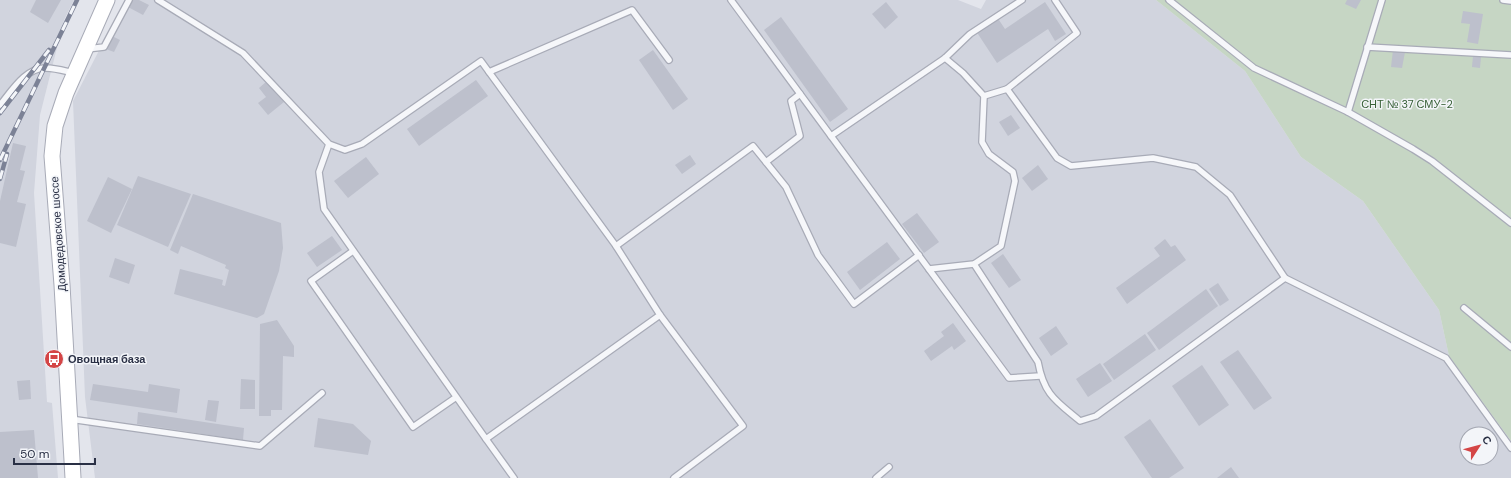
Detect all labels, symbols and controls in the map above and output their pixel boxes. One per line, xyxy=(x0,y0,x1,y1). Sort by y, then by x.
park label: СНТ № 37 СМУ-2 xyxy=(1361,97,1453,111)
street label: Домодедовское шоссе xyxy=(47,176,69,292)
bus stop icon: Овощная база xyxy=(43,348,65,370)
place label: Овощная база xyxy=(68,352,146,366)
north arrow xyxy=(1459,426,1499,466)
text: С xyxy=(1479,433,1495,447)
scale bar xyxy=(14,440,95,466)
text: 50 m xyxy=(20,446,49,462)

